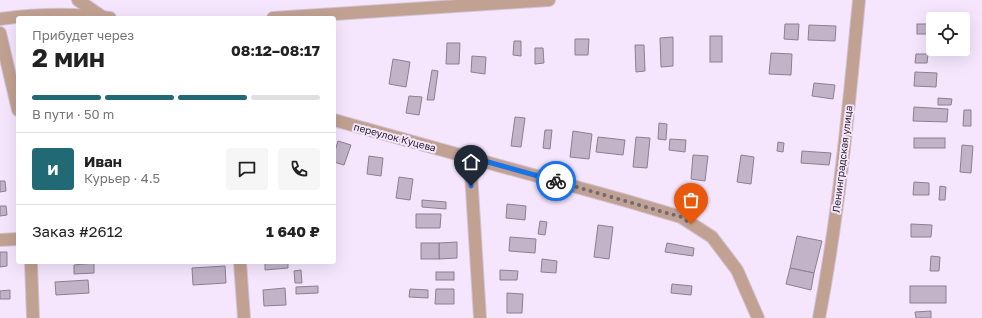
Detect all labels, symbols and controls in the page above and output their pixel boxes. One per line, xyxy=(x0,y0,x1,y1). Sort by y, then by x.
map controls xyxy=(926,12,970,56)
button: locate xyxy=(926,12,970,56)
text: Прибудет через xyxy=(32,27,134,43)
text: 08:12–08:17 xyxy=(231,41,320,59)
text: 2 мин xyxy=(32,42,105,73)
street label: Ленинградская улица xyxy=(829,105,855,213)
text: В пути · 50 m xyxy=(32,106,114,122)
street label: переулок Куцева xyxy=(353,120,437,154)
pin xyxy=(454,145,488,186)
button: chat xyxy=(226,148,268,190)
button: phone xyxy=(278,148,320,190)
icon: home xyxy=(460,151,482,173)
text: Иван xyxy=(84,152,122,170)
text: И xyxy=(47,160,59,178)
courier xyxy=(536,161,576,201)
text: Курьер · 4.5 xyxy=(84,170,160,186)
icon: bike xyxy=(545,170,567,192)
pin xyxy=(674,183,708,224)
icon: bag xyxy=(680,189,702,211)
text: Заказ #2612 xyxy=(32,222,123,240)
text: 1 640 ₽ xyxy=(266,222,320,240)

